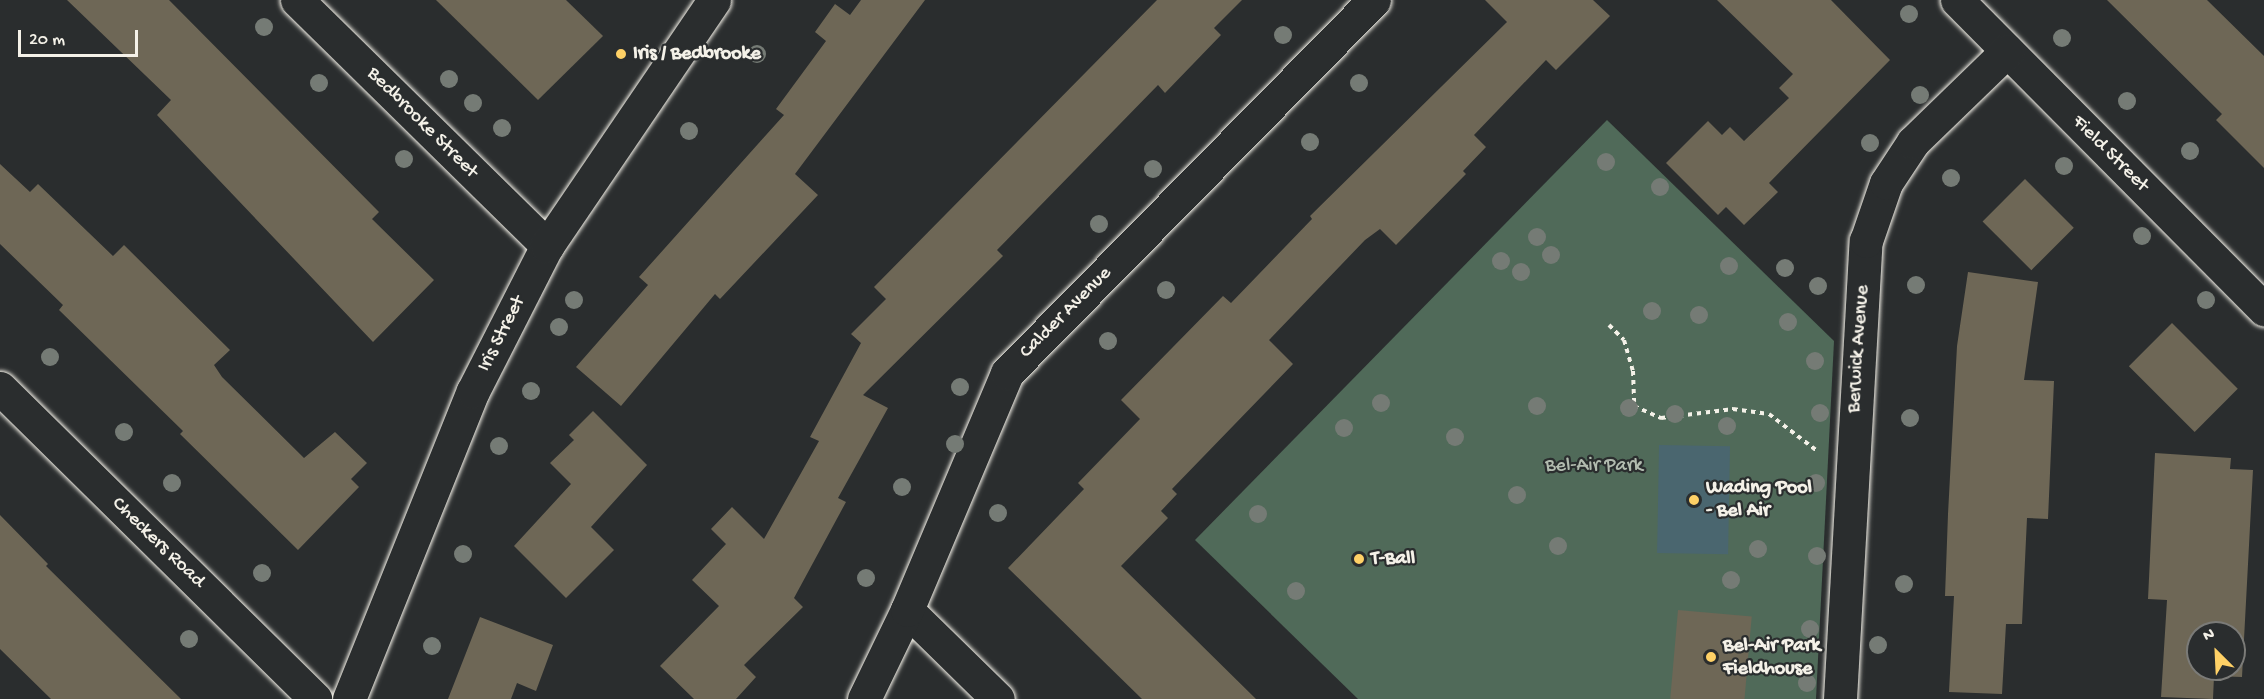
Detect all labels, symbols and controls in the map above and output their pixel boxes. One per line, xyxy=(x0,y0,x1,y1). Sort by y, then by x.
scale bar xyxy=(21,18,141,56)
text: 20 m xyxy=(29,30,65,51)
place label: Iris / Bedbrooke xyxy=(633,42,761,66)
marker: Iris / Bedbrooke xyxy=(614,47,628,61)
street label: Bedbrooke Street xyxy=(361,62,483,184)
street label: Field Street xyxy=(2066,110,2154,198)
street label: Calder Avenue xyxy=(1015,262,1117,364)
street label: Berwick Avenue xyxy=(1843,284,1875,414)
street label: Iris Street xyxy=(473,292,531,376)
park label: Bel-Air Park xyxy=(1545,454,1643,478)
place label: Wading Pool - Bel Air xyxy=(1706,476,1812,523)
street label: Checkers Road xyxy=(106,492,210,594)
marker: Wading Pool - Bel Air xyxy=(1687,493,1701,507)
place label: T-Ball xyxy=(1371,547,1415,571)
marker: T-Ball xyxy=(1352,552,1366,566)
north arrow xyxy=(2186,621,2246,681)
text: N xyxy=(2201,625,2218,647)
place label: Bel-Air Park Fieldhouse xyxy=(1723,634,1820,681)
marker: Bel-Air Park Fieldhouse xyxy=(1704,650,1718,664)

